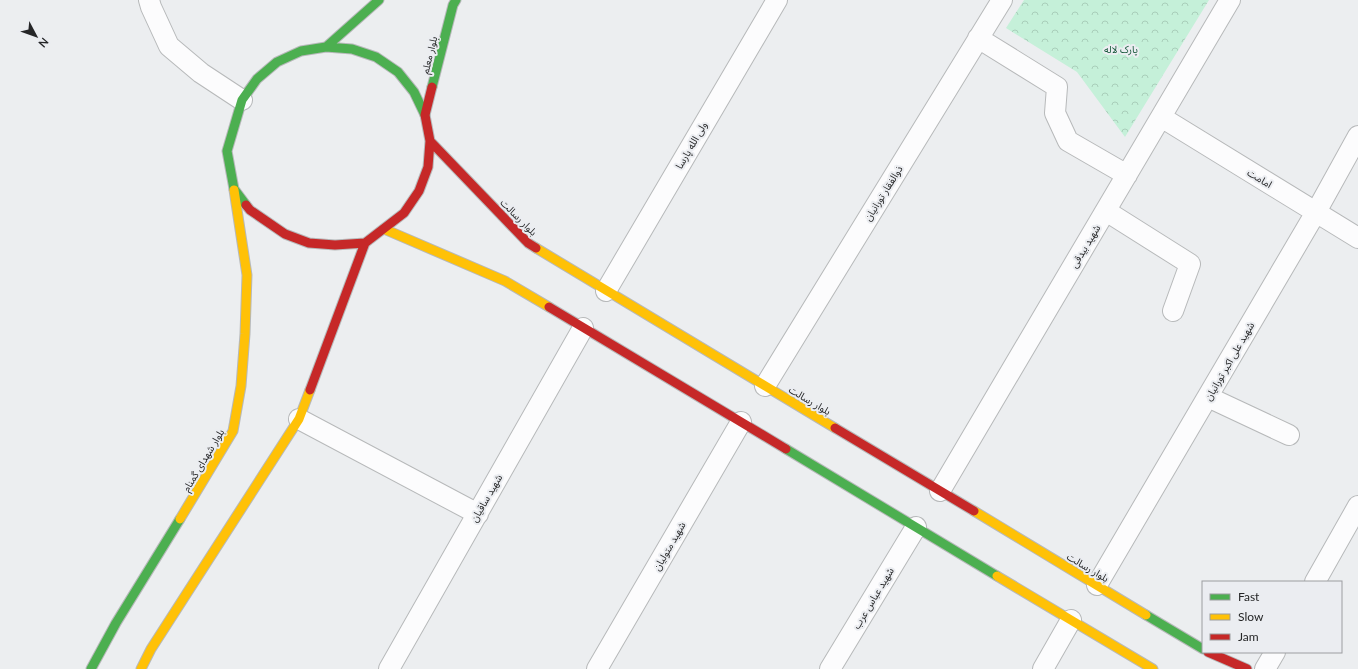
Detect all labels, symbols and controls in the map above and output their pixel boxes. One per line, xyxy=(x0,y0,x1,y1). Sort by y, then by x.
north arrow xyxy=(16,16,56,56)
text: N xyxy=(36,35,52,50)
street label: بلوار معلم xyxy=(419,35,441,75)
park label: پارک لاله xyxy=(1104,43,1138,56)
street label: ولی الله پارسا xyxy=(673,119,710,171)
street label: ذوالفقار تورانیان xyxy=(861,163,906,223)
street label: امامت xyxy=(1245,166,1275,190)
street label: بلوار رسالت xyxy=(498,196,540,239)
street label: شهید بیدقی xyxy=(1067,222,1103,270)
street label: شهید علی اکبر تورانیان xyxy=(1202,319,1257,403)
street label: بلوار رسالت xyxy=(786,383,833,418)
street label: بلوار شهدای گمنام xyxy=(180,426,229,495)
street label: شهید ساقیان xyxy=(467,472,505,524)
street label: شهید متولیان xyxy=(650,519,689,573)
street label: بلوار رسالت xyxy=(1064,550,1111,585)
street label: شهید عباس عرب xyxy=(850,565,897,631)
legend xyxy=(1202,581,1342,653)
text: Fast xyxy=(1238,589,1260,604)
text: Slow xyxy=(1238,609,1264,624)
text: Jam xyxy=(1238,629,1259,644)

